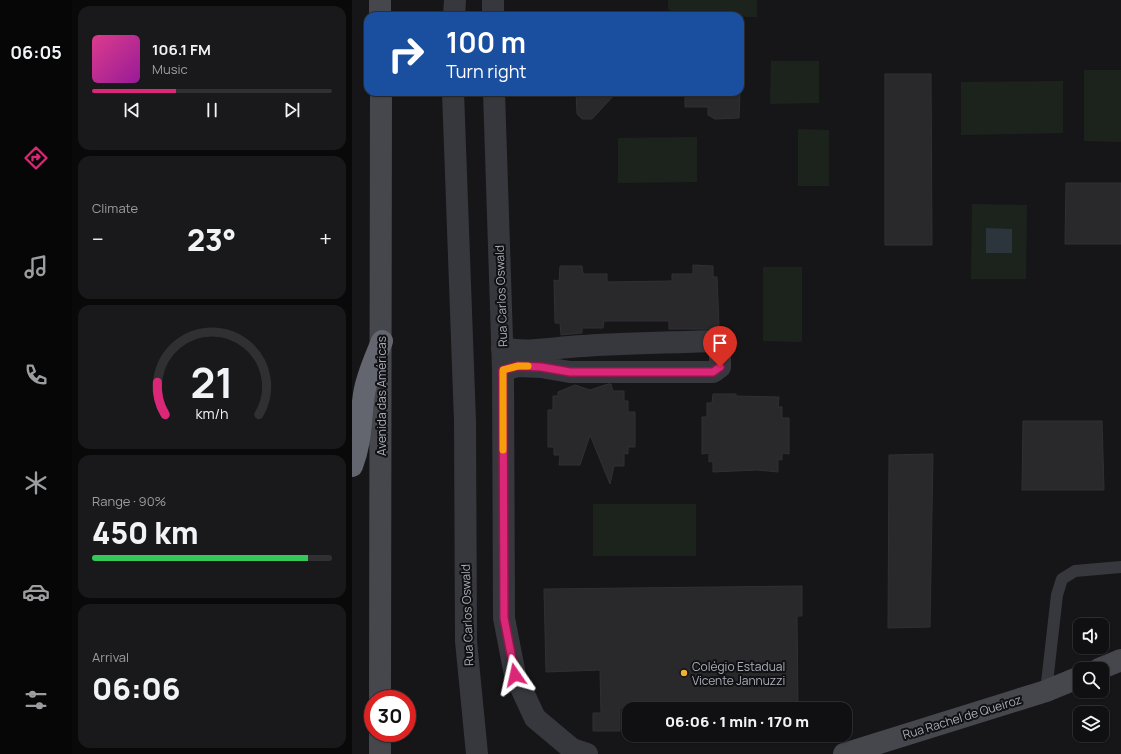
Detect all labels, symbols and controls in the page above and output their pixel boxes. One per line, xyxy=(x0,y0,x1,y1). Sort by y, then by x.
text: 100 m xyxy=(446,23,526,61)
icon: right xyxy=(380,28,432,80)
text: 106.1 FM xyxy=(152,39,211,60)
text: 06:05 xyxy=(10,40,62,64)
text: Turn right xyxy=(446,59,527,83)
text: Music xyxy=(152,60,188,78)
icon: previous xyxy=(121,99,143,121)
icon: pause xyxy=(201,99,223,121)
icon: next xyxy=(281,99,303,121)
icon: directions xyxy=(22,144,50,172)
text: Climate xyxy=(92,199,138,217)
text: 23° xyxy=(187,219,236,260)
text: − xyxy=(92,224,104,254)
text: + xyxy=(319,224,332,254)
street label: Rua Carlos Oswald xyxy=(491,245,511,347)
icon: music xyxy=(22,253,50,281)
pin xyxy=(703,326,737,367)
icon: arrive xyxy=(709,332,731,354)
street label: Avenida das Américas xyxy=(373,336,390,456)
text: 21 xyxy=(191,354,234,410)
icon: phone xyxy=(22,361,50,389)
text: km/h xyxy=(195,404,229,423)
icon: climate xyxy=(22,469,50,497)
text: Range · 90% xyxy=(92,492,166,510)
text: 450 km xyxy=(92,512,198,553)
street label: Rua Carlos Oswald xyxy=(457,564,477,666)
icon: car xyxy=(22,578,50,606)
map controls xyxy=(1073,618,1109,742)
button: sound xyxy=(1073,618,1109,654)
text: Arrival xyxy=(92,648,129,666)
position arrow xyxy=(494,654,536,696)
place label: Colégio Estadual Vicente Jannuzzi xyxy=(692,658,785,689)
button: search xyxy=(1073,662,1109,698)
text: 06:06 xyxy=(92,668,180,709)
marker: Colégio Estadual Vicente Jannuzzi xyxy=(679,668,689,678)
icon: filters xyxy=(22,686,50,714)
speed limit sign: 30 xyxy=(364,690,416,742)
street label: Rua Rachel de Queiroz xyxy=(900,691,1024,743)
button: layers xyxy=(1073,706,1109,742)
text: 06:06 · 1 min · 170 m xyxy=(665,711,809,732)

